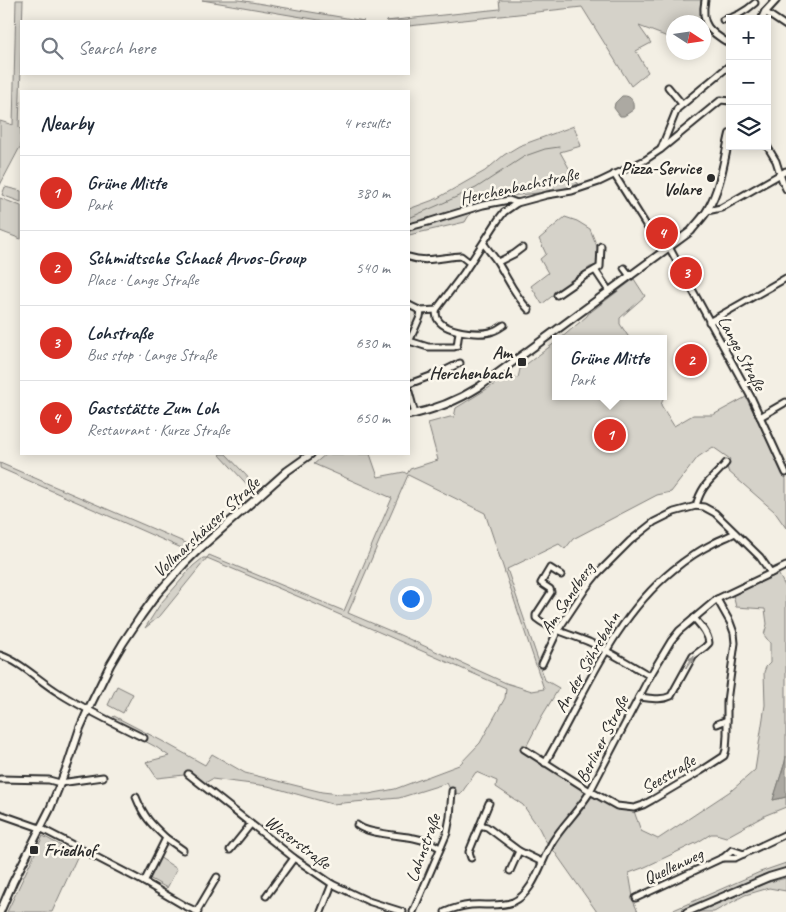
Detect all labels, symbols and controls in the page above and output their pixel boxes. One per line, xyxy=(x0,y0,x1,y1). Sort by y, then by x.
north arrow xyxy=(666,15,711,60)
map controls xyxy=(726,15,771,150)
button: + xyxy=(726,15,771,60)
search box xyxy=(20,20,410,75)
icon: search xyxy=(38,34,66,62)
text: Search here xyxy=(78,36,155,60)
button: − xyxy=(726,60,771,105)
button: layers xyxy=(726,105,771,150)
text: Nearby xyxy=(40,110,93,136)
text: 4 results xyxy=(343,113,390,133)
place label: Pizza-Service Volare xyxy=(621,157,703,200)
street label: Herchenbachstraße xyxy=(458,162,581,209)
text: Grüne Mitte xyxy=(87,171,166,195)
marker: Pizza-Service Volare xyxy=(705,172,717,184)
text: 1 xyxy=(52,183,60,203)
text: 380 m xyxy=(356,183,390,203)
text: Park xyxy=(87,195,112,215)
pin: 4 xyxy=(646,214,678,252)
text: Schmidtsche Schack Arvos-Group xyxy=(87,246,305,270)
pin: 3 xyxy=(670,254,702,292)
text: 2 xyxy=(52,258,60,278)
text: 540 m xyxy=(356,258,390,278)
text: Place · Lange Straße xyxy=(87,270,199,290)
street label: Lange Straße xyxy=(713,312,771,395)
text: Lohstraße xyxy=(87,321,152,345)
text: 3 xyxy=(52,333,60,353)
text: 630 m xyxy=(356,333,390,353)
popup xyxy=(552,335,667,400)
place label: Am Herchenbach xyxy=(429,341,514,384)
pin: 2 xyxy=(675,341,707,379)
text: Bus stop · Lange Straße xyxy=(87,345,216,365)
text: Grüne Mitte xyxy=(570,346,649,370)
marker: Am Herchenbach xyxy=(516,356,528,368)
text: Park xyxy=(570,370,595,390)
text: Gaststätte Zum Loh xyxy=(87,396,219,420)
text: 4 xyxy=(52,408,60,428)
text: 650 m xyxy=(356,408,390,428)
pin: 1 xyxy=(594,416,626,454)
text: Restaurant · Kurze Straße xyxy=(87,420,229,440)
street label: Vollmarshäuser Straße xyxy=(148,471,265,582)
street label: Am Sandberg xyxy=(535,557,600,638)
your location xyxy=(398,586,424,612)
street label: An der Söhrebahn xyxy=(549,607,625,716)
one-way arrow xyxy=(685,655,695,669)
street label: Berliner Straße xyxy=(571,691,634,786)
street label: Seestraße xyxy=(637,749,700,799)
street label: Weserstraße xyxy=(261,810,336,874)
street label: Lahnstraße xyxy=(401,810,446,885)
place label: Friedhof xyxy=(44,839,100,861)
street label: Quellenweg xyxy=(640,842,708,889)
marker: Friedhof xyxy=(28,844,40,856)

